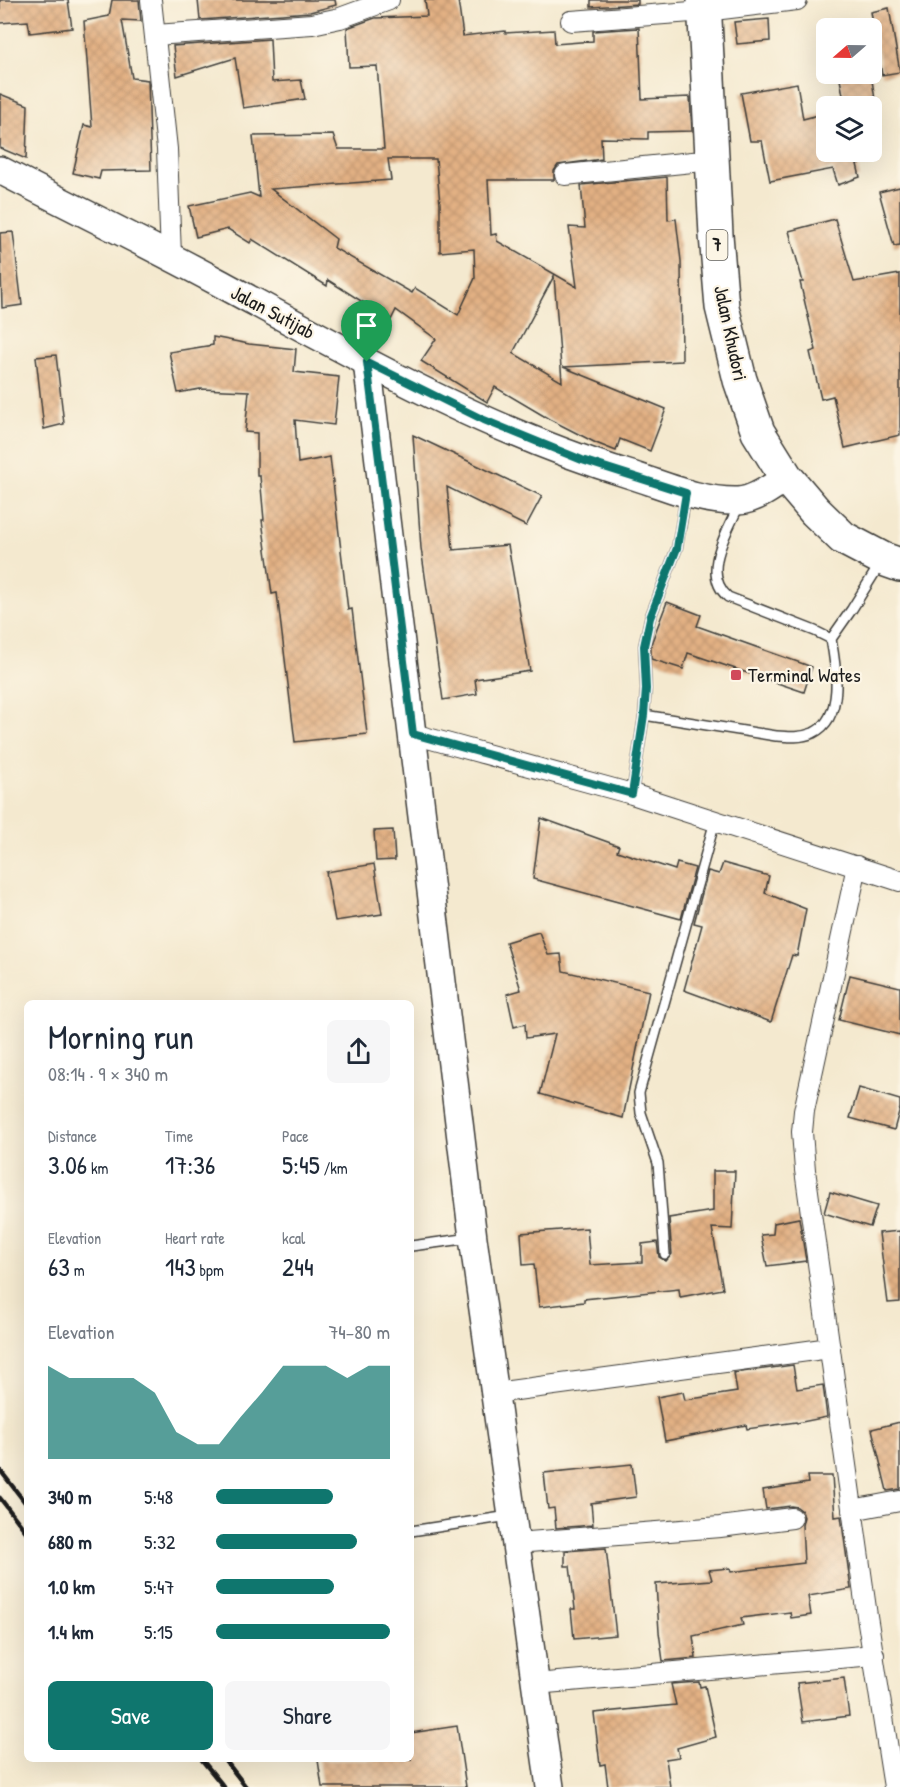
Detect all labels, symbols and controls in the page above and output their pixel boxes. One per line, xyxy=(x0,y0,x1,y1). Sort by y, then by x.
north arrow xyxy=(816,18,882,84)
map controls xyxy=(816,18,882,162)
button: layers xyxy=(816,96,882,162)
road number: 7 xyxy=(706,230,728,260)
street label: Jalan Sutijab xyxy=(227,278,320,345)
street label: Jalan Khudori xyxy=(708,283,755,383)
pin xyxy=(341,300,392,362)
icon: arrive xyxy=(350,309,383,342)
place label: Terminal Wates xyxy=(748,661,861,688)
marker: Terminal Wates xyxy=(729,668,743,682)
text: Morning run xyxy=(48,1015,194,1059)
button: share xyxy=(327,1020,390,1083)
text: 08:14 · 9 × 340 m xyxy=(48,1060,168,1087)
text: Distance xyxy=(48,1125,97,1147)
text: Time xyxy=(165,1125,193,1147)
text: Pace xyxy=(282,1125,309,1147)
text: 3.06 xyxy=(48,1147,87,1182)
text: 17:36 xyxy=(165,1147,215,1182)
text: 5:45 xyxy=(282,1147,320,1182)
text: km xyxy=(87,1157,108,1179)
text: /km xyxy=(320,1157,348,1179)
text: Elevation xyxy=(48,1227,101,1249)
text: Heart rate xyxy=(165,1227,225,1249)
text: kcal xyxy=(282,1227,305,1249)
text: 63 xyxy=(48,1249,70,1284)
text: 143 xyxy=(165,1249,196,1284)
text: 244 xyxy=(282,1249,314,1284)
text: m xyxy=(70,1259,85,1281)
text: bpm xyxy=(196,1259,224,1281)
text: Elevation xyxy=(48,1318,114,1345)
text: 74–80 m xyxy=(328,1318,390,1345)
text: 340 m xyxy=(48,1483,92,1510)
text: 5:48 xyxy=(144,1483,173,1510)
text: 680 m xyxy=(48,1528,92,1555)
text: 5:32 xyxy=(144,1528,175,1555)
text: 1.0 km xyxy=(48,1573,95,1600)
text: 5:47 xyxy=(144,1573,175,1600)
text: 1.4 km xyxy=(48,1618,94,1645)
text: 5:15 xyxy=(144,1618,173,1645)
button: Save xyxy=(48,1681,213,1750)
button: Share xyxy=(225,1681,390,1750)

